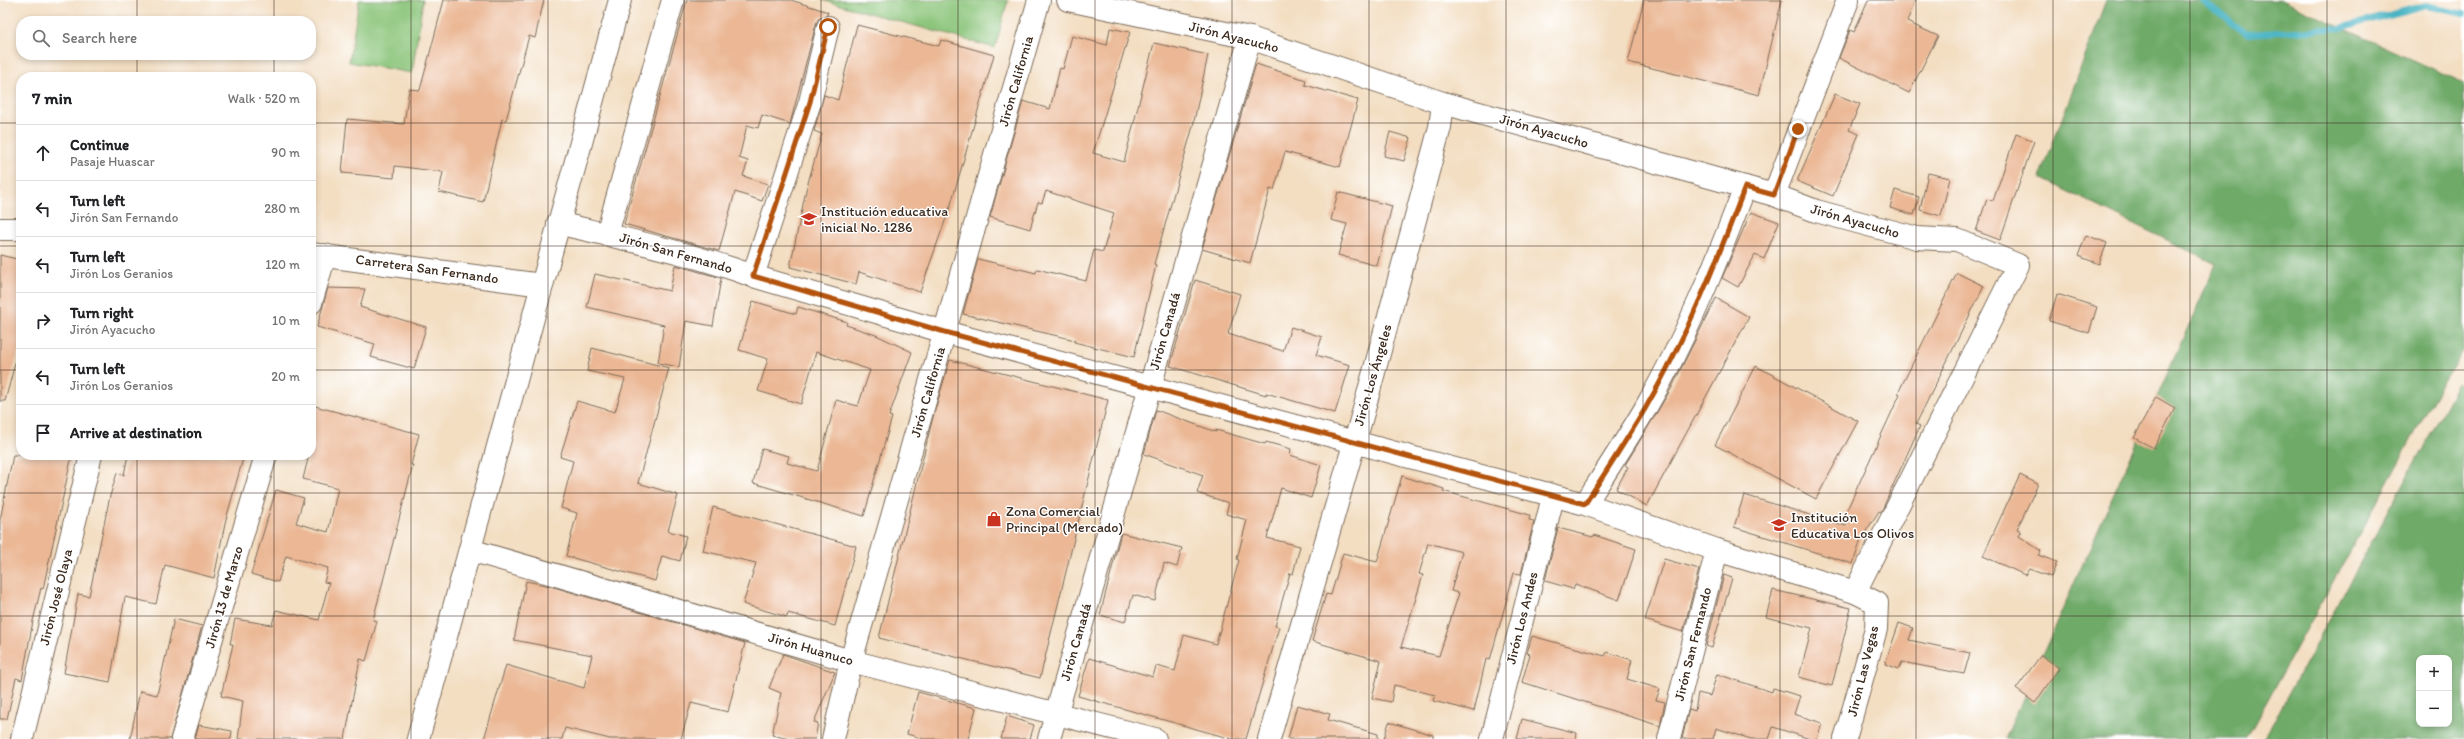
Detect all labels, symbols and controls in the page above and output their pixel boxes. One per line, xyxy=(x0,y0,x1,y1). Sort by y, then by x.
search box xyxy=(16,16,316,60)
route start xyxy=(819,18,837,36)
street label: Jirón Ayacucho xyxy=(1187,18,1281,56)
icon: search xyxy=(30,27,52,49)
text: Search here xyxy=(62,29,137,47)
street label: Jirón California xyxy=(995,33,1037,128)
text: 7 min xyxy=(32,88,72,108)
text: Walk · 520 m xyxy=(228,91,300,106)
street label: Jirón Ayacucho xyxy=(1498,110,1590,152)
route end xyxy=(1789,120,1807,138)
text: Continue xyxy=(70,136,129,154)
icon: ahead xyxy=(32,142,54,164)
text: 90 m xyxy=(271,145,300,160)
text: Pasaje Huascar xyxy=(70,154,155,169)
text: Turn left xyxy=(70,192,125,210)
icon: left xyxy=(32,198,54,220)
street label: Jirón Ayacucho xyxy=(1809,200,1901,242)
text: 280 m xyxy=(264,201,300,216)
place label: Institución educativa inicial No. 1286 xyxy=(821,203,948,236)
text: Jirón San Fernando xyxy=(70,210,178,225)
school or university icon: Institución educativa inicial No. 1286 xyxy=(800,210,818,228)
street label: Jirón San Fernando xyxy=(618,229,734,277)
text: Turn left xyxy=(70,248,125,266)
street label: Carretera San Fernando xyxy=(354,251,500,287)
icon: left xyxy=(32,254,54,276)
text: 120 m xyxy=(265,257,300,272)
text: Jirón Los Geranios xyxy=(70,266,173,281)
street label: Jirón Canadá xyxy=(1146,290,1184,372)
text: Turn right xyxy=(70,304,134,322)
icon: right xyxy=(32,310,54,332)
text: 10 m xyxy=(272,313,300,328)
text: Jirón Ayacucho xyxy=(70,322,155,337)
street label: Jirón Los Ángeles xyxy=(1350,322,1396,428)
street label: Jirón California xyxy=(907,344,949,439)
text: Turn left xyxy=(70,360,125,378)
icon: left xyxy=(32,366,54,388)
text: 20 m xyxy=(271,369,300,384)
text: Jirón Los Geranios xyxy=(70,378,173,393)
icon: arrive xyxy=(32,422,54,444)
text: Arrive at destination xyxy=(70,424,202,442)
place label: Zona Comercial Principal (Mercado) xyxy=(1006,503,1123,536)
place label: Institución Educativa Los Olivos xyxy=(1791,509,1914,542)
shop icon: Zona Comercial Principal (Mercado) xyxy=(985,510,1003,528)
school or university icon: Institución Educativa Los Olivos xyxy=(1770,516,1788,534)
street label: Jirón 13 de Marzo xyxy=(201,544,247,650)
street label: Jirón José Olaya xyxy=(36,546,76,647)
street label: Jirón Los Andes xyxy=(1502,570,1542,666)
street label: Jirón San Fernando xyxy=(1671,585,1715,703)
street label: Jirón Canadá xyxy=(1057,601,1095,683)
street label: Jirón Las Vegas xyxy=(1844,624,1882,718)
street label: Jirón Huanuco xyxy=(766,629,856,669)
map controls xyxy=(2416,655,2452,727)
button: + xyxy=(2416,655,2452,691)
button: − xyxy=(2416,691,2452,727)

